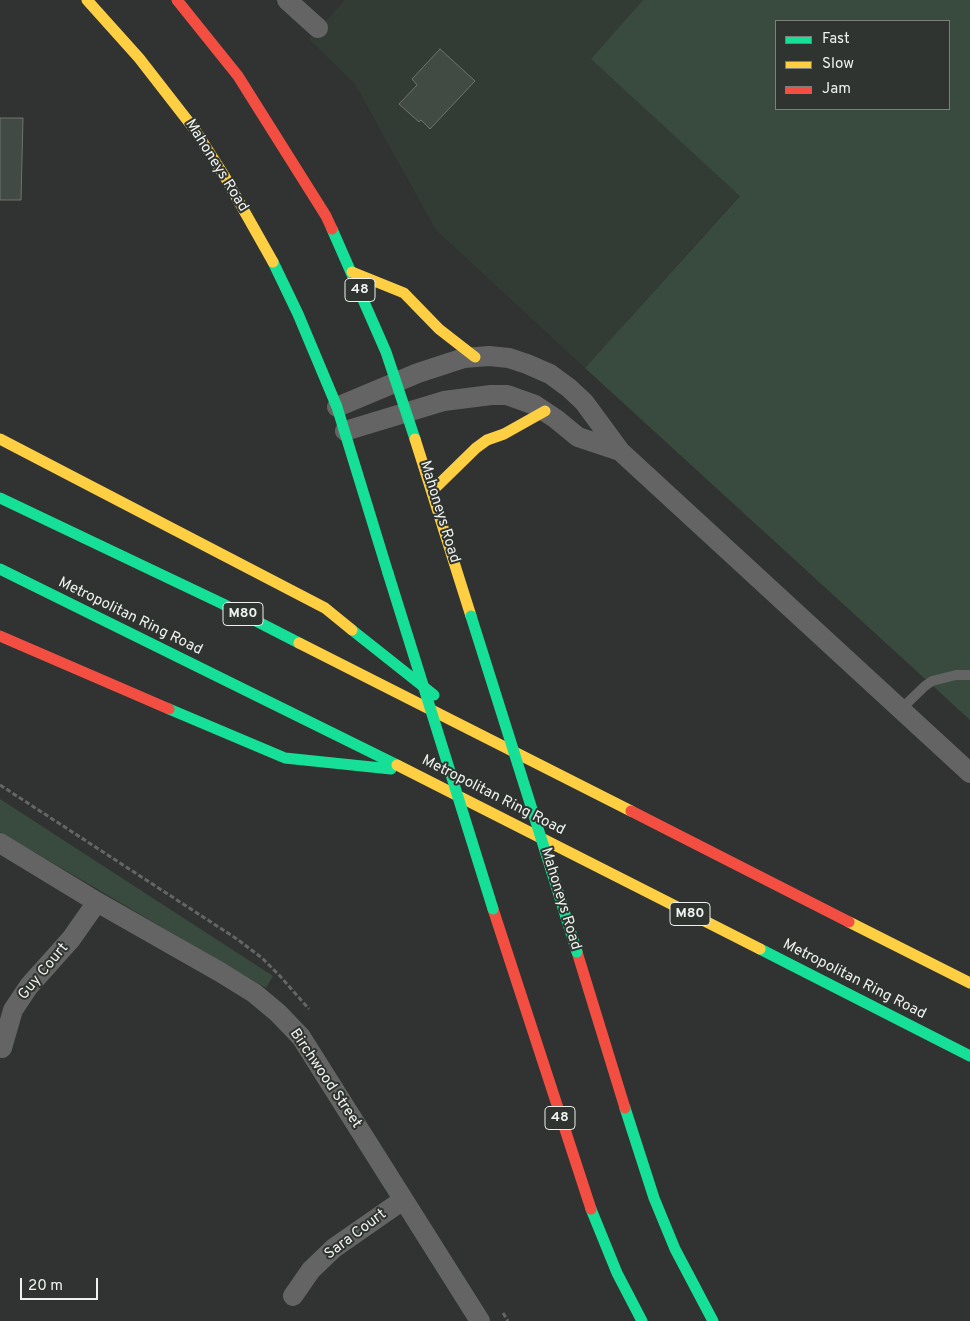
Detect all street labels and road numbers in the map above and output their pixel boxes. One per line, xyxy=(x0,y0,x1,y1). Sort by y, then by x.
street label: Mahoneys Road xyxy=(180,116,252,216)
road number: 48 xyxy=(345,278,375,302)
street label: Mahoneys Road xyxy=(415,459,463,565)
street label: Metropolitan Ring Road xyxy=(55,574,205,660)
road number: M80 xyxy=(223,602,263,626)
street label: Metropolitan Ring Road xyxy=(418,752,568,840)
street label: Mahoneys Road xyxy=(536,846,584,952)
road number: M80 xyxy=(670,902,710,926)
street label: Metropolitan Ring Road xyxy=(779,936,929,1024)
street label: Guy Court xyxy=(15,940,73,1004)
street label: Birchwood Street xyxy=(285,1026,365,1132)
road number: 48 xyxy=(545,1106,575,1130)
street label: Sara Court xyxy=(322,1206,390,1264)

